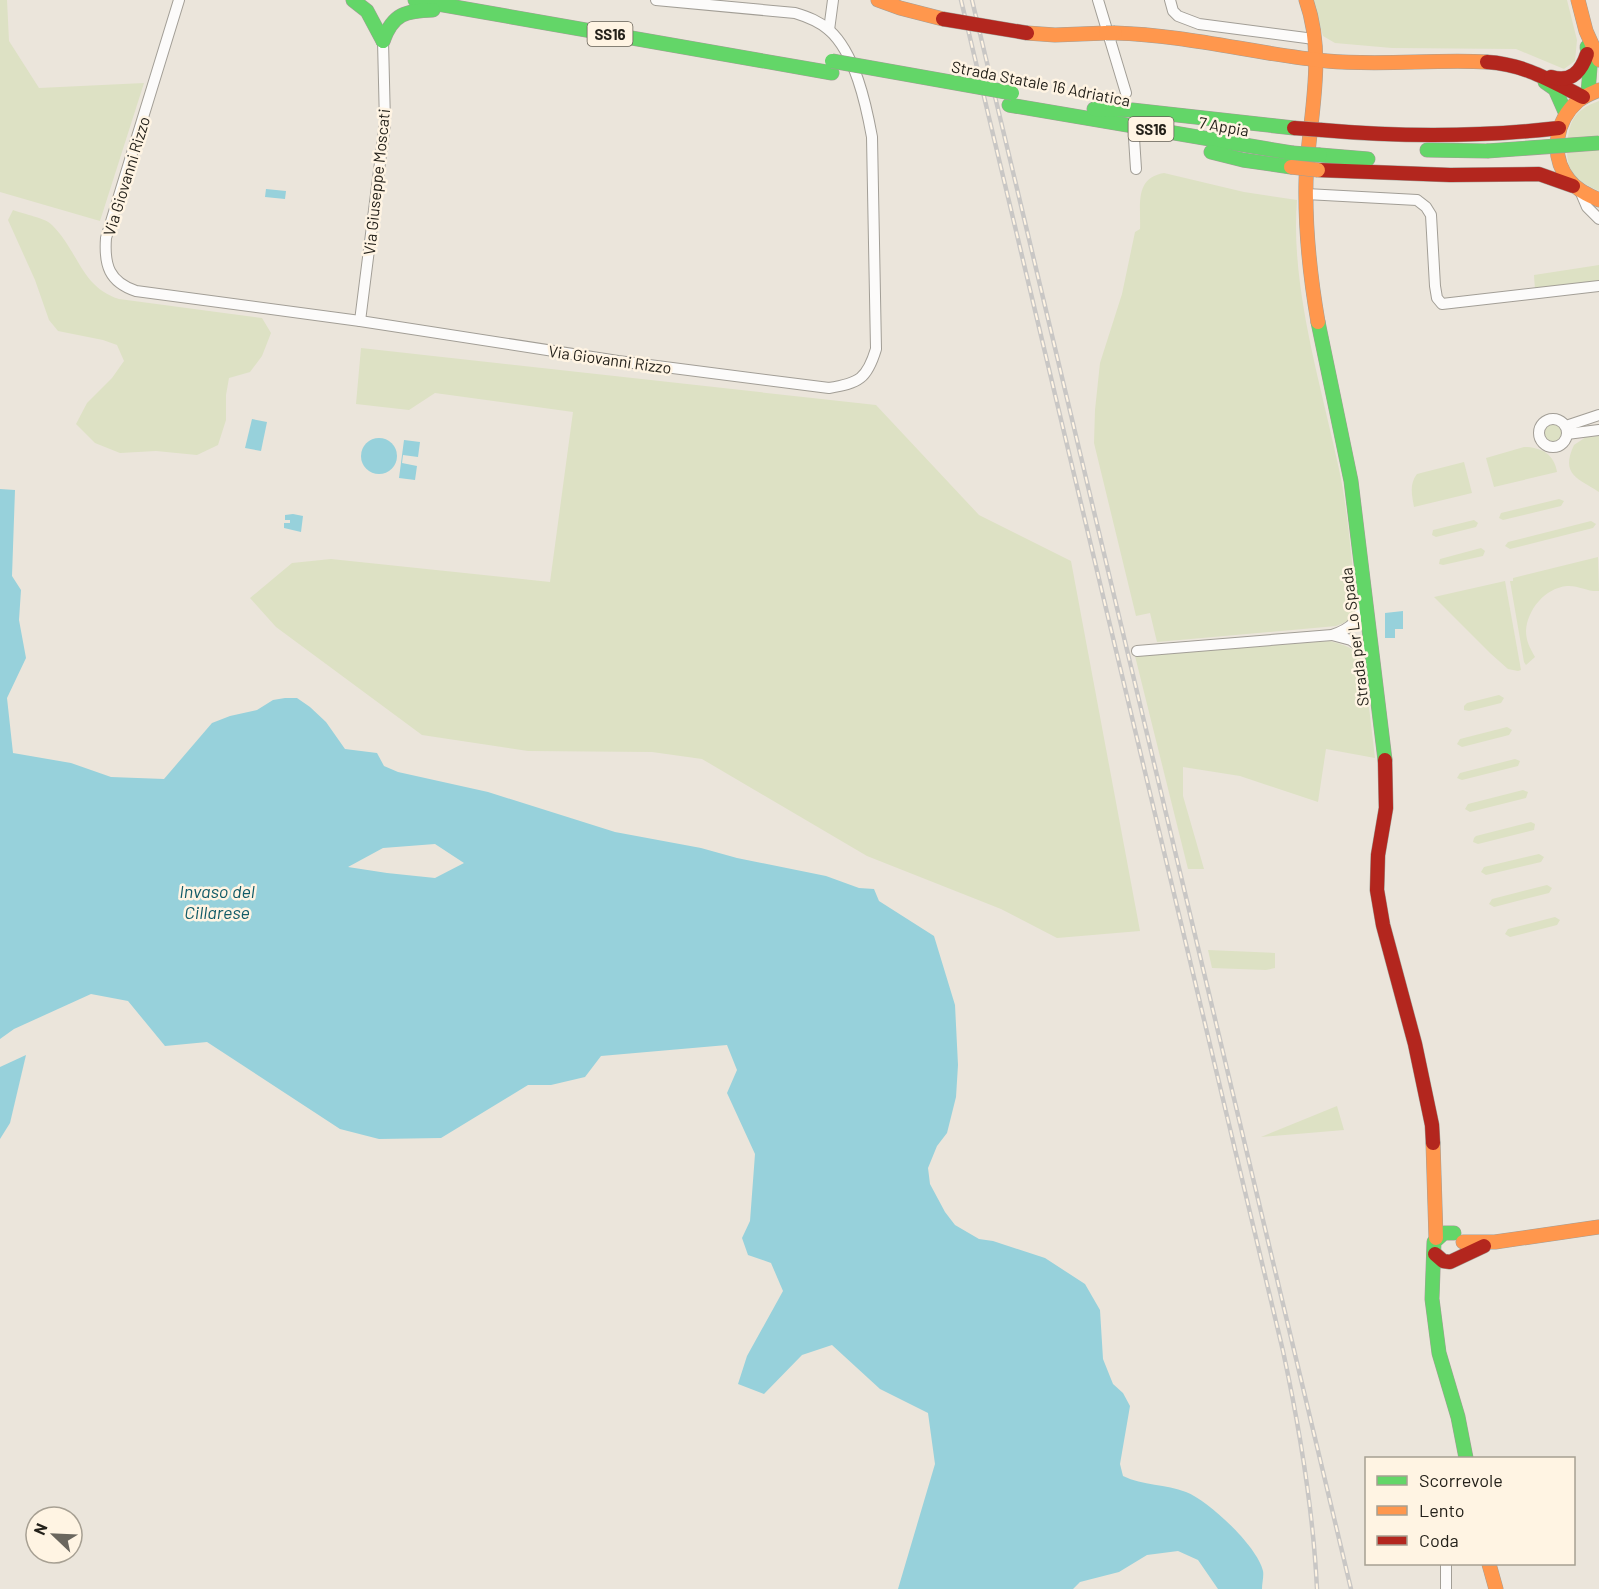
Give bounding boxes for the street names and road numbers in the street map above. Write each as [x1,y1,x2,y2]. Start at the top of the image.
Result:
road number: SS16 [588,22,632,46]
street label: Strada Statale 16 Adriatica [950,56,1132,110]
street label: Via Giuseppe Moscati [359,108,393,256]
street label: 7 Appia [1198,112,1250,140]
street label: Via Giovanni Rizzo [99,114,153,238]
road number: SS16 [1128,117,1174,141]
street label: Via Giovanni Rizzo [547,341,673,377]
street label: Strada per Lo Spada [1336,566,1372,708]

